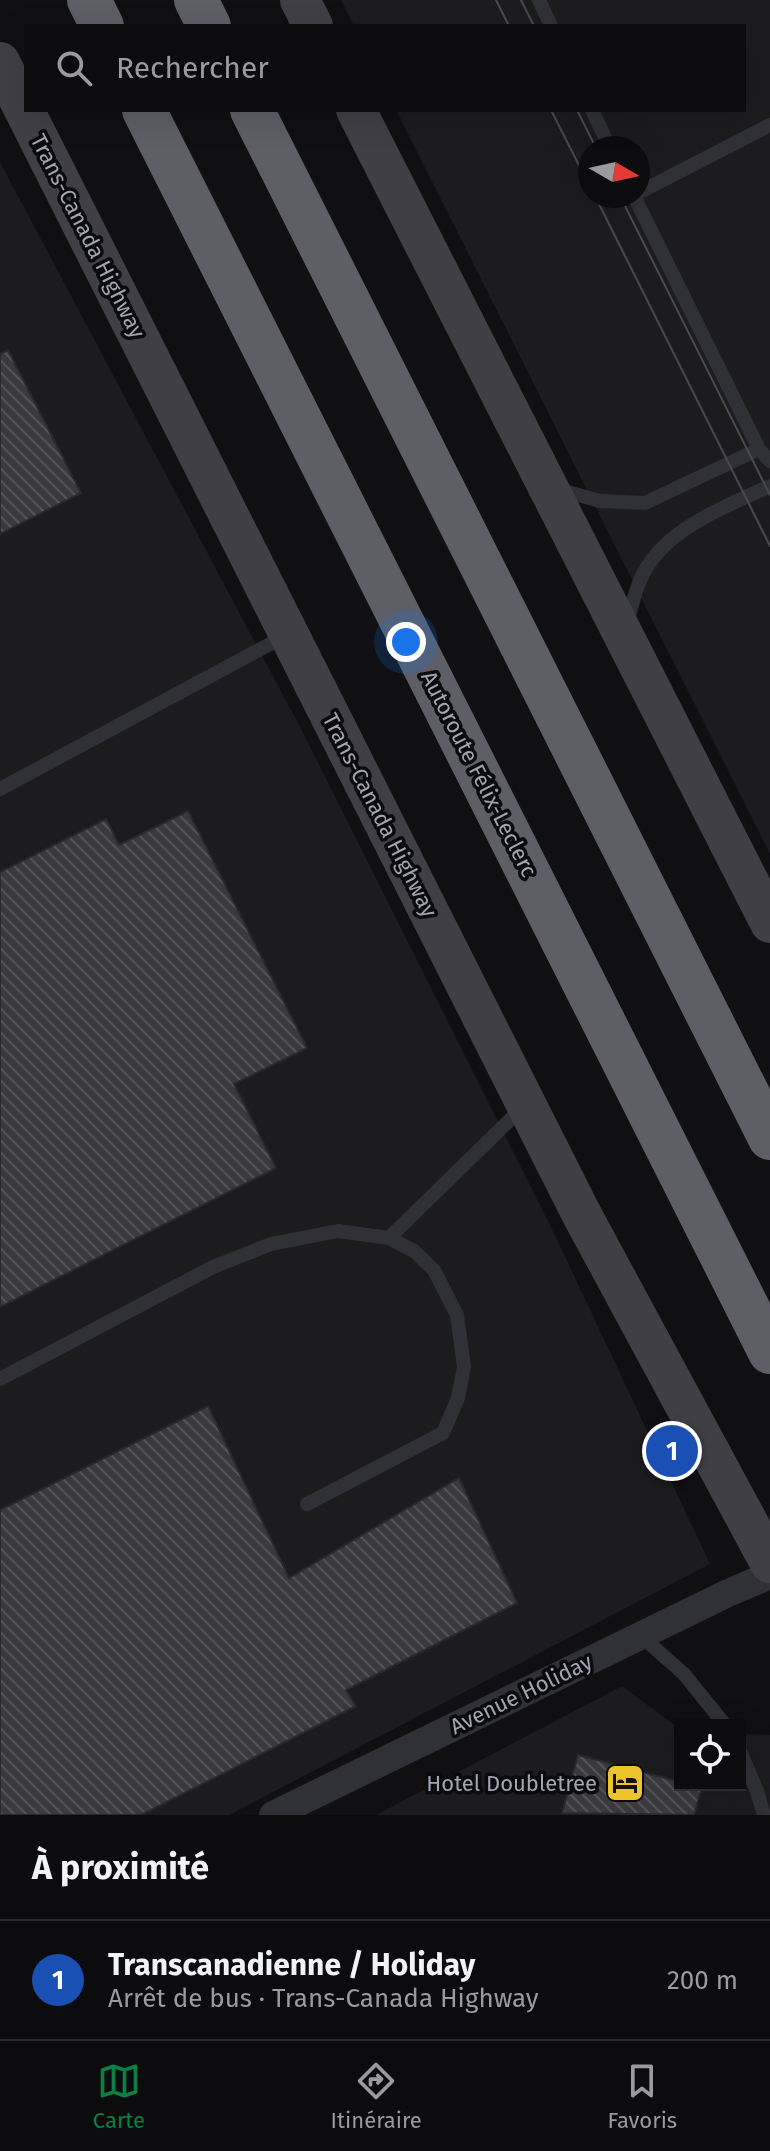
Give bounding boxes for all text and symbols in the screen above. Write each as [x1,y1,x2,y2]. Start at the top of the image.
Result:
search box [24,24,746,112]
icon: search [52,46,96,90]
text: Rechercher [116,50,269,86]
street label: Trans-Canada Highway [25,129,151,343]
north arrow [578,136,650,208]
your location [386,622,426,662]
street label: Autoroute Félix-Leclerc [415,666,543,882]
street label: Trans-Canada Highway [317,708,443,922]
pin: 1 [646,1421,698,1481]
street label: Avenue Holiday [445,1648,597,1740]
map controls [674,1719,746,1791]
button: locate [674,1719,746,1791]
hotel icon: Hotel Doubletree [604,1762,646,1804]
place label: Hotel Doubletree [426,1770,597,1797]
text: À proximité [32,1847,209,1888]
text: Transcanadienne / Holiday [108,1947,475,1983]
text: 1 [52,1965,64,1996]
text: 200 m [667,1965,738,1996]
text: Arrêt de bus · Trans-Canada Highway [108,1983,539,2014]
tab: Carte [93,2059,145,2134]
tab: Itinéraire [331,2059,422,2134]
tab: Favoris [607,2059,677,2134]

